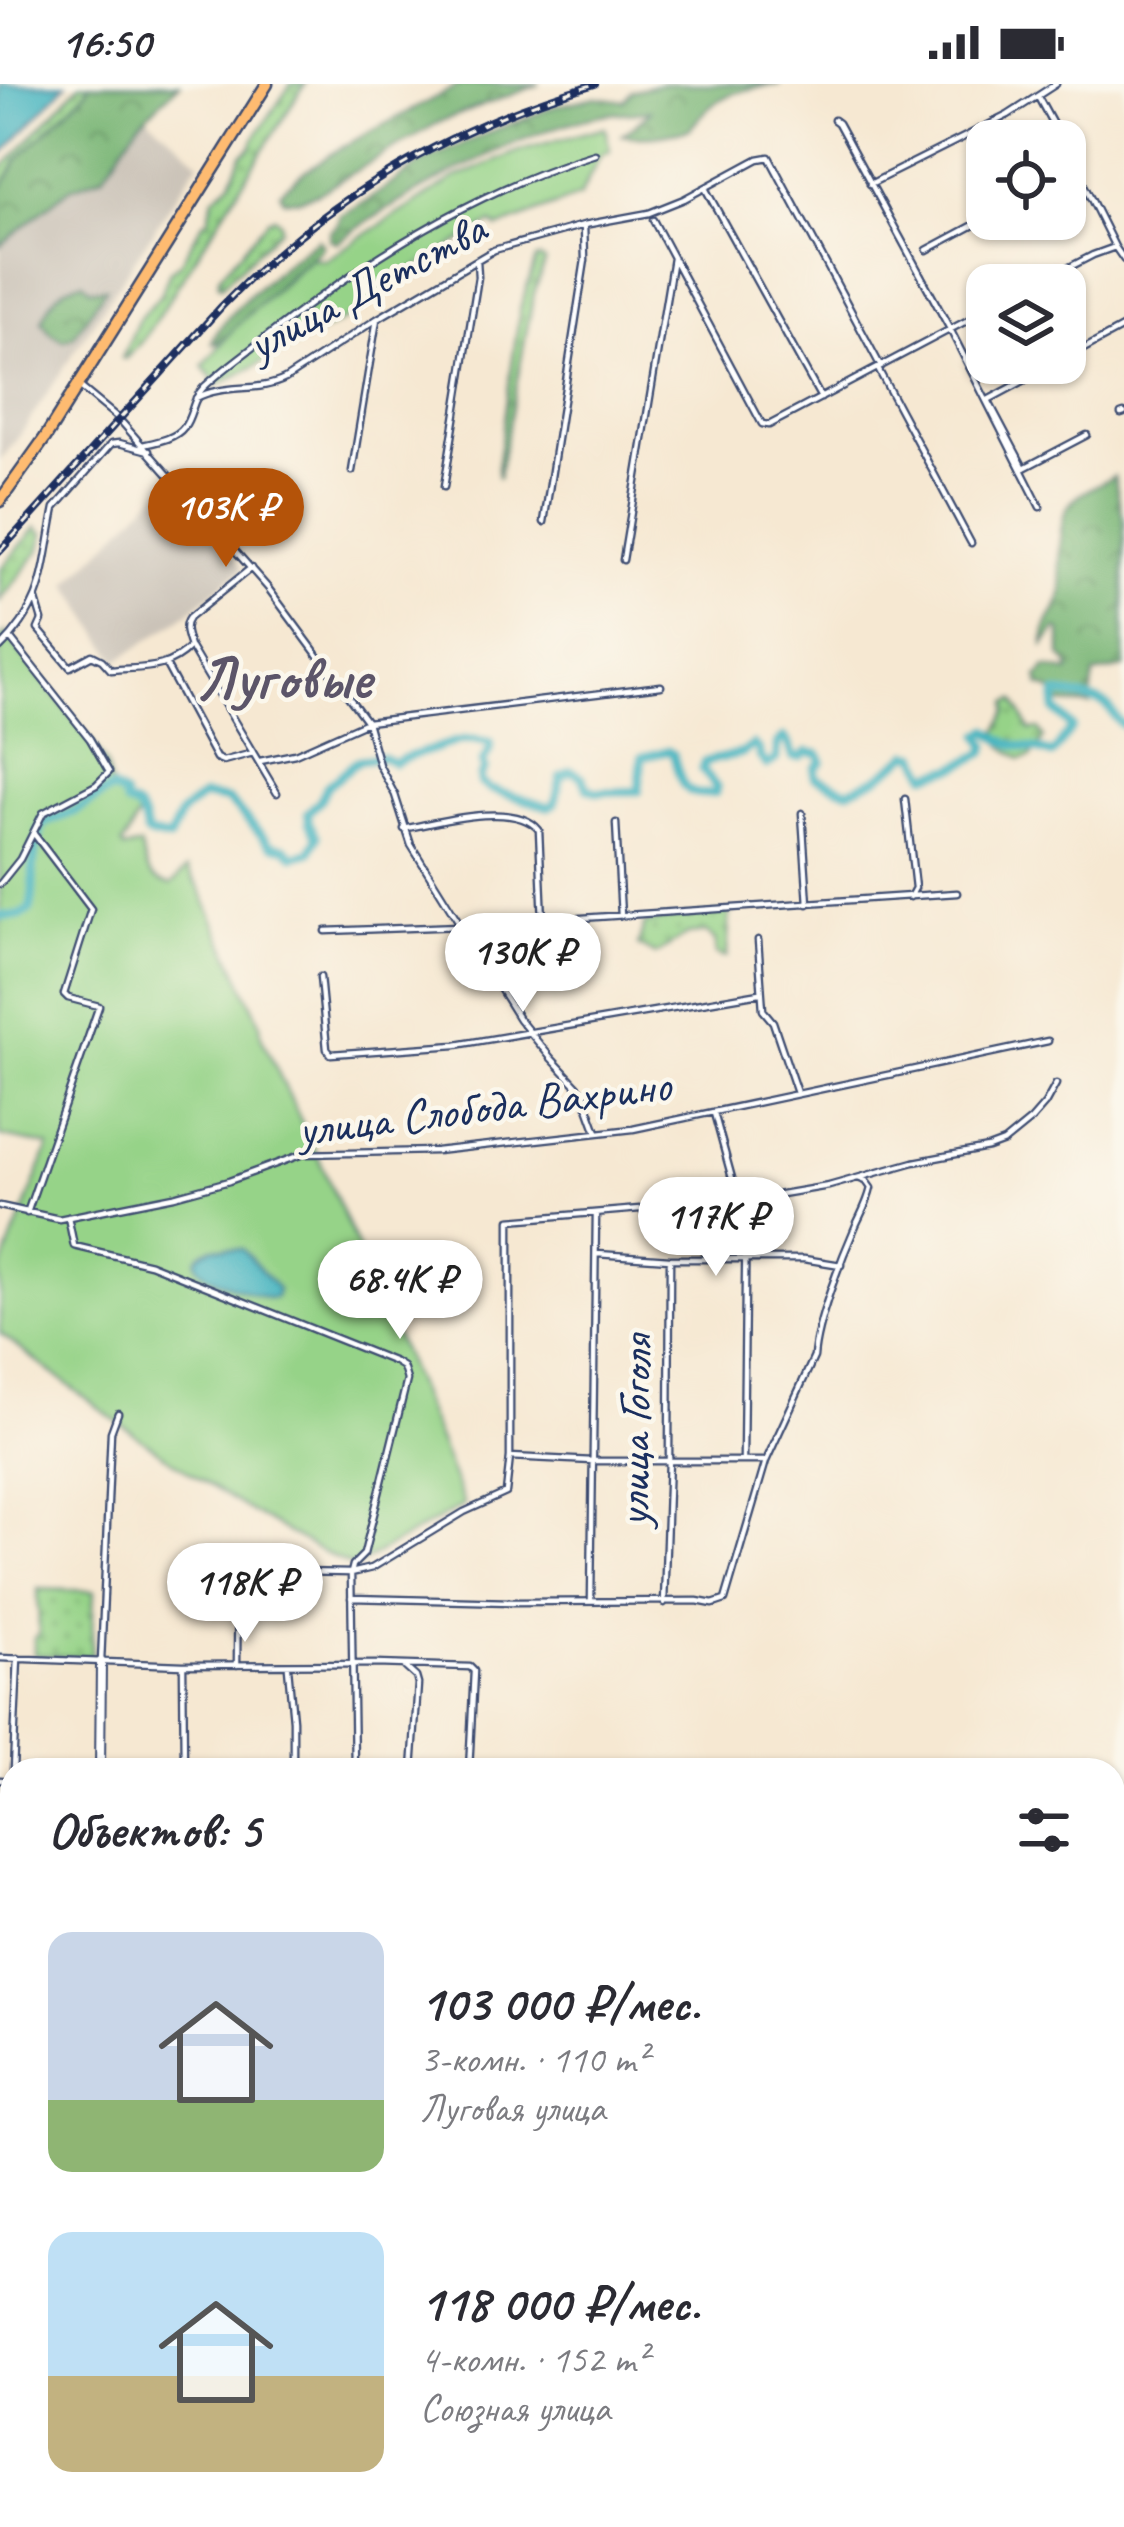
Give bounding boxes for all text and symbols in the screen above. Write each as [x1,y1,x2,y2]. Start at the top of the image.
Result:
text: 16:50 [60,14,150,71]
map controls [966,120,1086,384]
button: locate [966,120,1086,240]
street label: улица Детства [234,197,498,375]
button: layers [966,264,1086,384]
pin: 103K ₽ [128,468,324,570]
text: 103K ₽ [175,482,277,531]
district label: Луговые [196,640,375,716]
pin: 130K ₽ [425,913,621,1015]
text: 130K ₽ [472,927,574,976]
street label: улица Слобода Вахрино [291,1054,676,1160]
pin: 117K ₽ [618,1177,814,1279]
text: 117K ₽ [665,1191,767,1240]
pin: 68.4K ₽ [289,1240,511,1342]
text: 68.4K ₽ [345,1254,455,1303]
street label: улица Гоголя [602,1331,666,1530]
pin: 118K ₽ [147,1543,343,1645]
text: 118K ₽ [194,1557,296,1606]
icon: filters [1011,1797,1077,1863]
text: Объектов: 5 [48,1798,260,1862]
text: 103 000 ₽/мес. [420,1971,700,2035]
icon: home [144,1980,288,2124]
text: 3-комн. · 110 m² [420,2035,648,2084]
text: Луговая улица [420,2084,605,2133]
text: 118 000 ₽/мес. [420,2271,700,2335]
icon: home [144,2280,288,2424]
text: 4-комн. · 152 m² [420,2335,648,2384]
text: Союзная улица [420,2384,610,2433]

